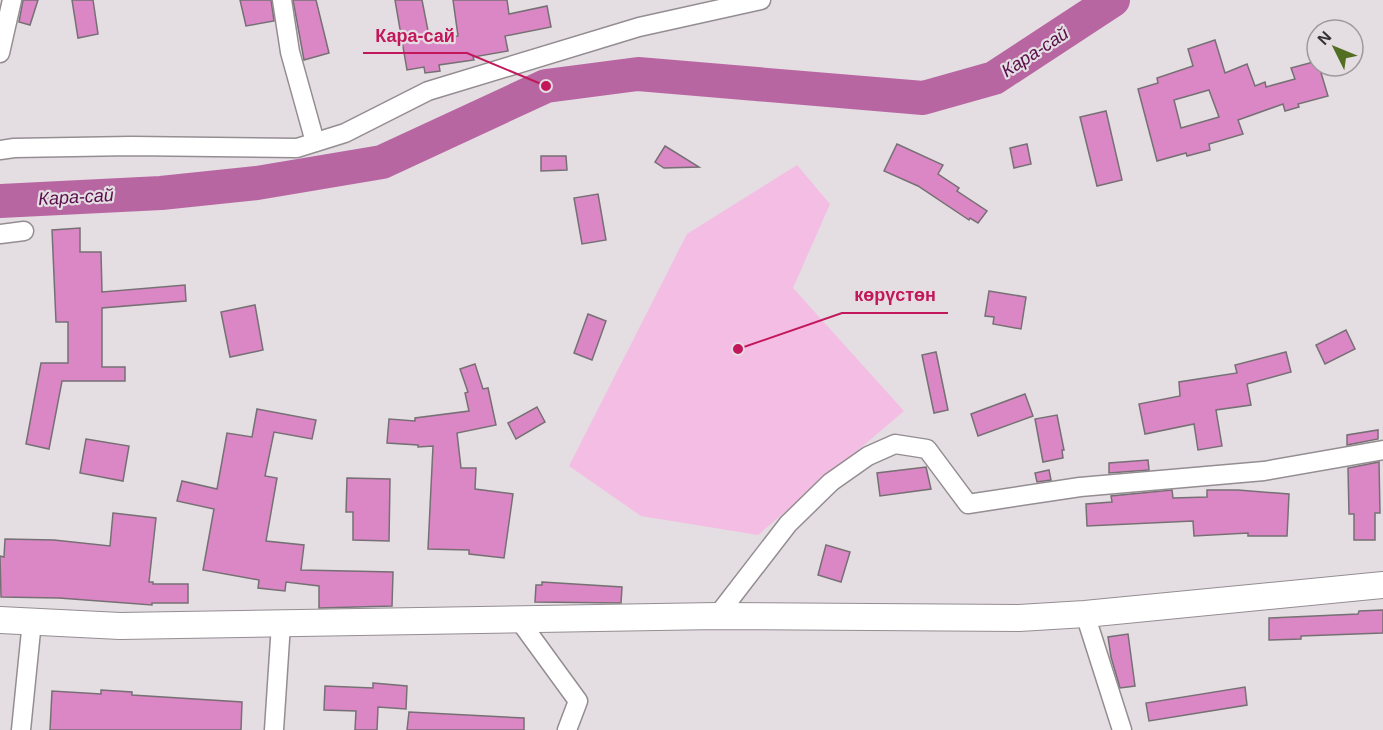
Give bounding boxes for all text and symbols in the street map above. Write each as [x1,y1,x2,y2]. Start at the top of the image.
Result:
callout: Кара-сай [363,17,467,53]
north arrow [1305,18,1365,78]
water label: Кара-сай [998,23,1072,81]
text: Кара-сай [375,26,455,46]
text: N [1314,28,1335,48]
water label: Кара-сай [38,185,114,209]
callout: көрүстөн [842,277,948,313]
text: көрүстөн [854,285,936,305]

